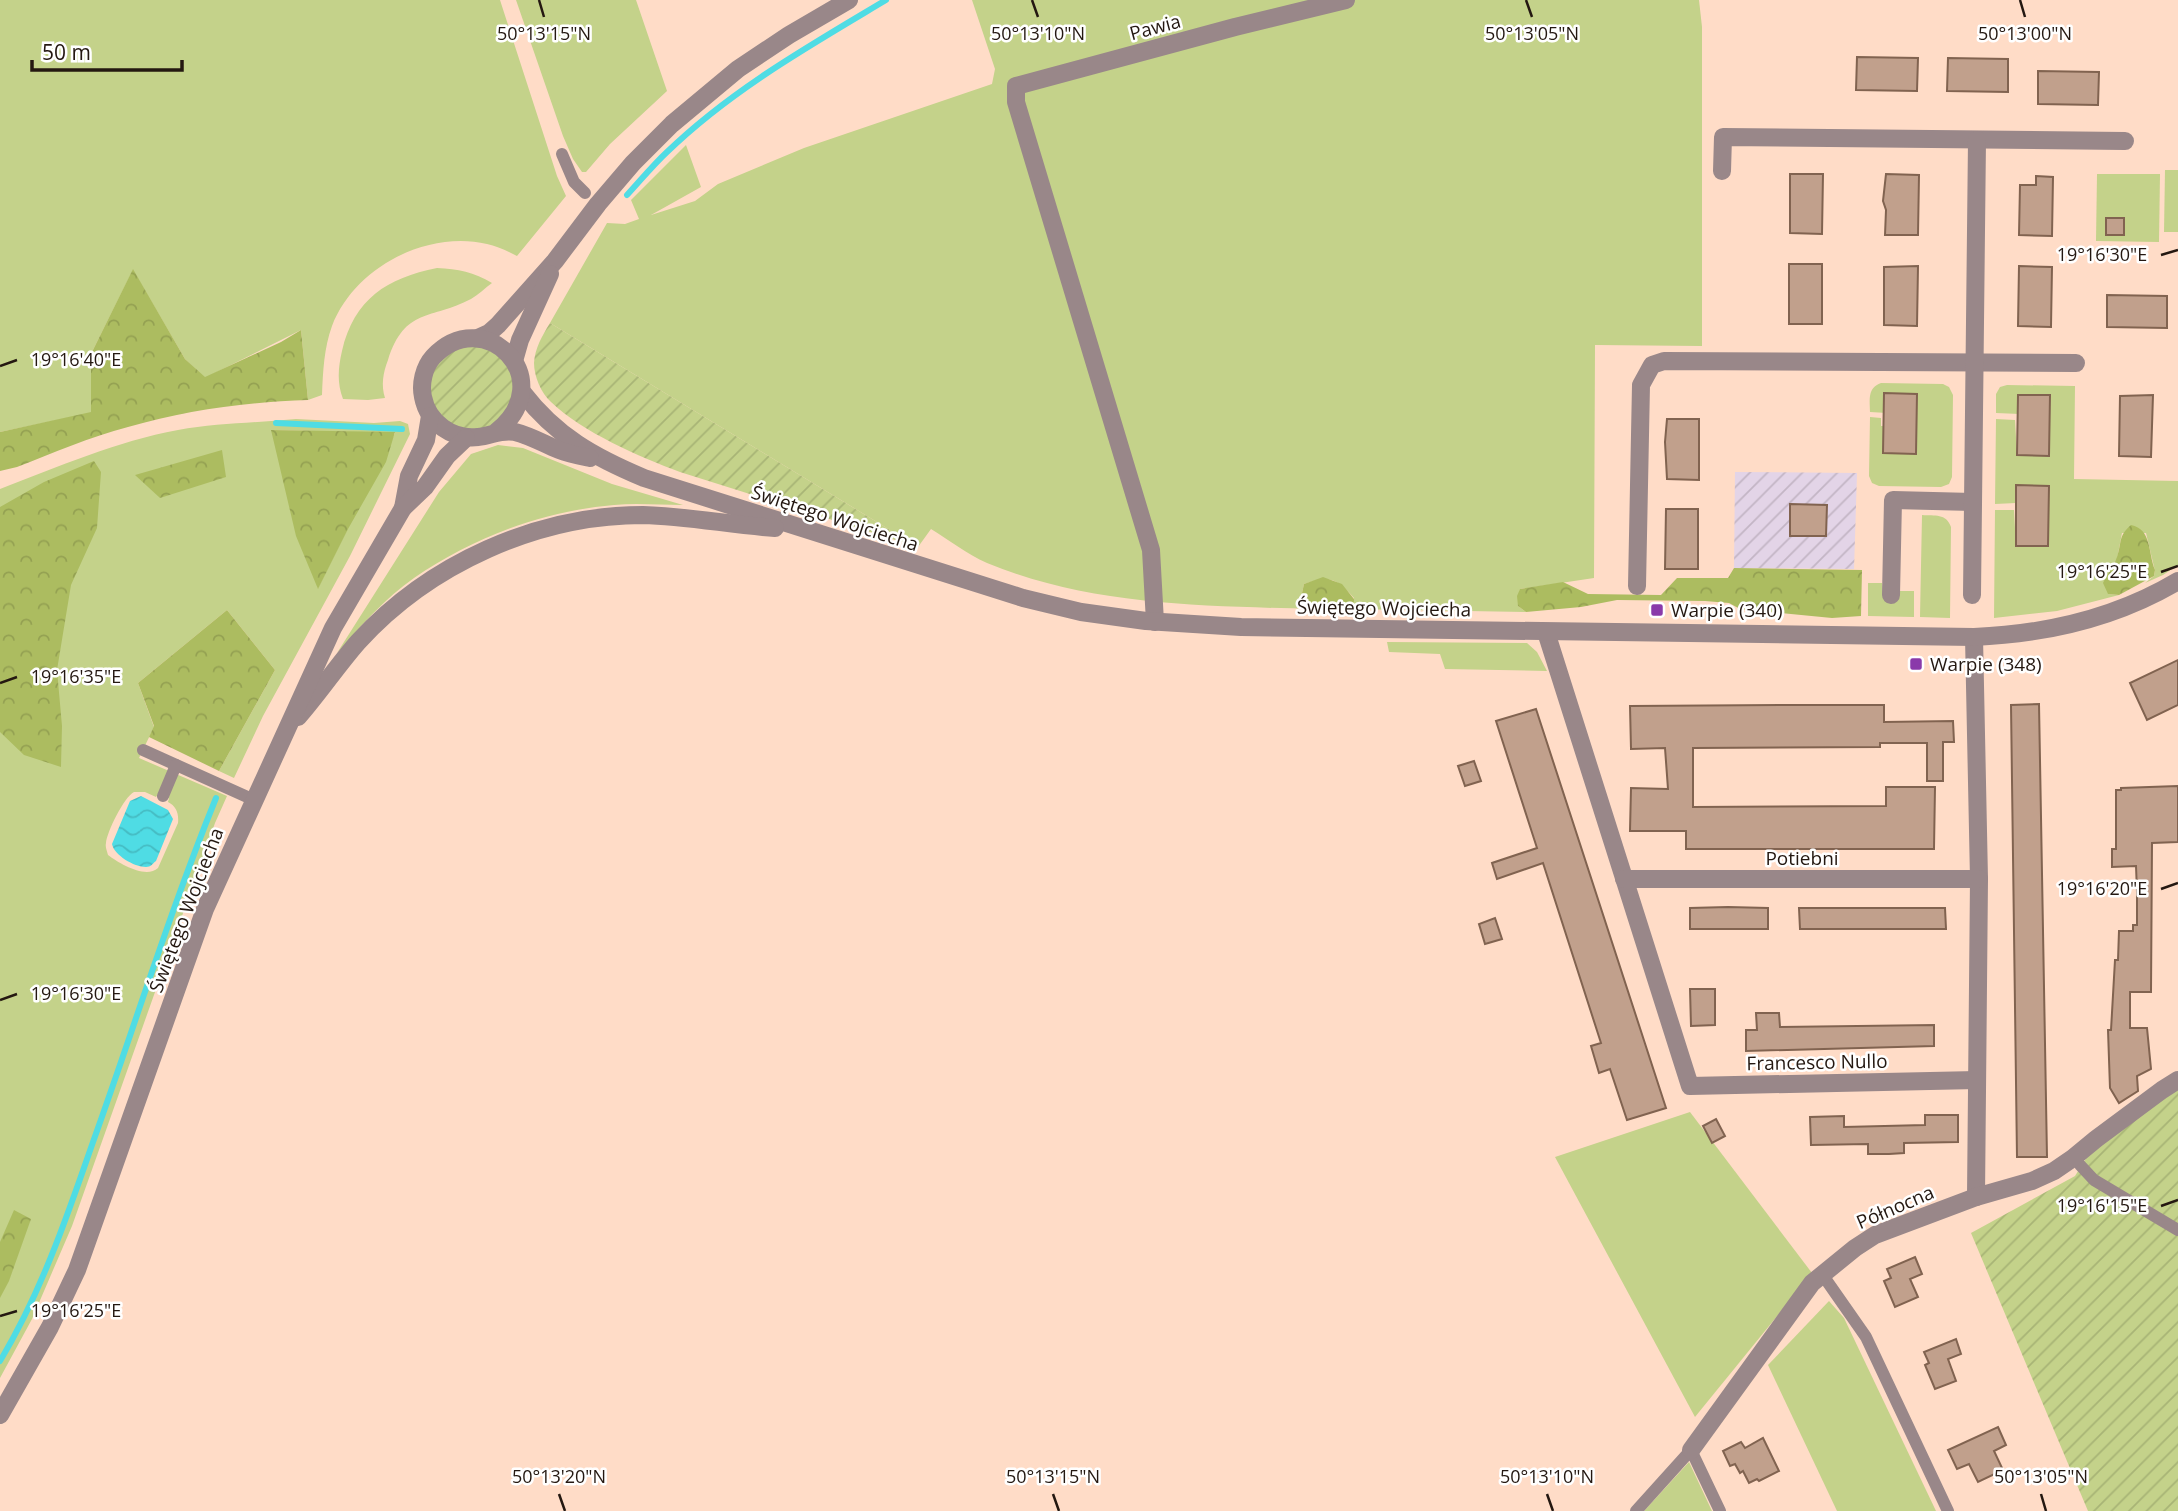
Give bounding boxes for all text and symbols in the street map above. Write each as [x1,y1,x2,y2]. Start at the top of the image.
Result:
street label: Pawia [1126,8,1184,46]
text: 50°13'15"N [497,21,591,45]
text: 50°13'10"N [991,21,1085,45]
text: 50°13'05"N [1485,21,1579,45]
text: 50°13'00"N [1978,21,2072,45]
scale bar [32,28,182,72]
text: 50 m [42,38,91,66]
text: 19°16'30"E [2057,242,2147,266]
text: 19°16'40"E [31,347,121,371]
street label: Świętego Wojciecha [748,479,922,557]
text: 19°16'25"E [2057,559,2147,583]
street label: Świętego Wojciecha [1297,593,1471,623]
place label: Warpie (340) [1671,597,1783,623]
marker: Warpie (340) [1649,602,1665,618]
place label: Warpie (348) [1930,651,2042,677]
marker: Warpie (348) [1908,656,1924,672]
text: 19°16'35"E [31,664,121,688]
street label: Świętego Wojciecha [143,824,229,996]
street label: Potiebni [1765,845,1839,871]
text: 19°16'20"E [2057,876,2147,900]
text: 19°16'30"E [31,981,121,1005]
street label: Francesco Nullo [1746,1048,1888,1076]
street label: Północna [1852,1179,1938,1235]
text: 19°16'15"E [2057,1193,2147,1217]
text: 19°16'25"E [31,1298,121,1322]
text: 50°13'20"N [512,1464,606,1488]
text: 50°13'15"N [1006,1464,1100,1488]
text: 50°13'10"N [1500,1464,1594,1488]
text: 50°13'05"N [1994,1464,2088,1488]

